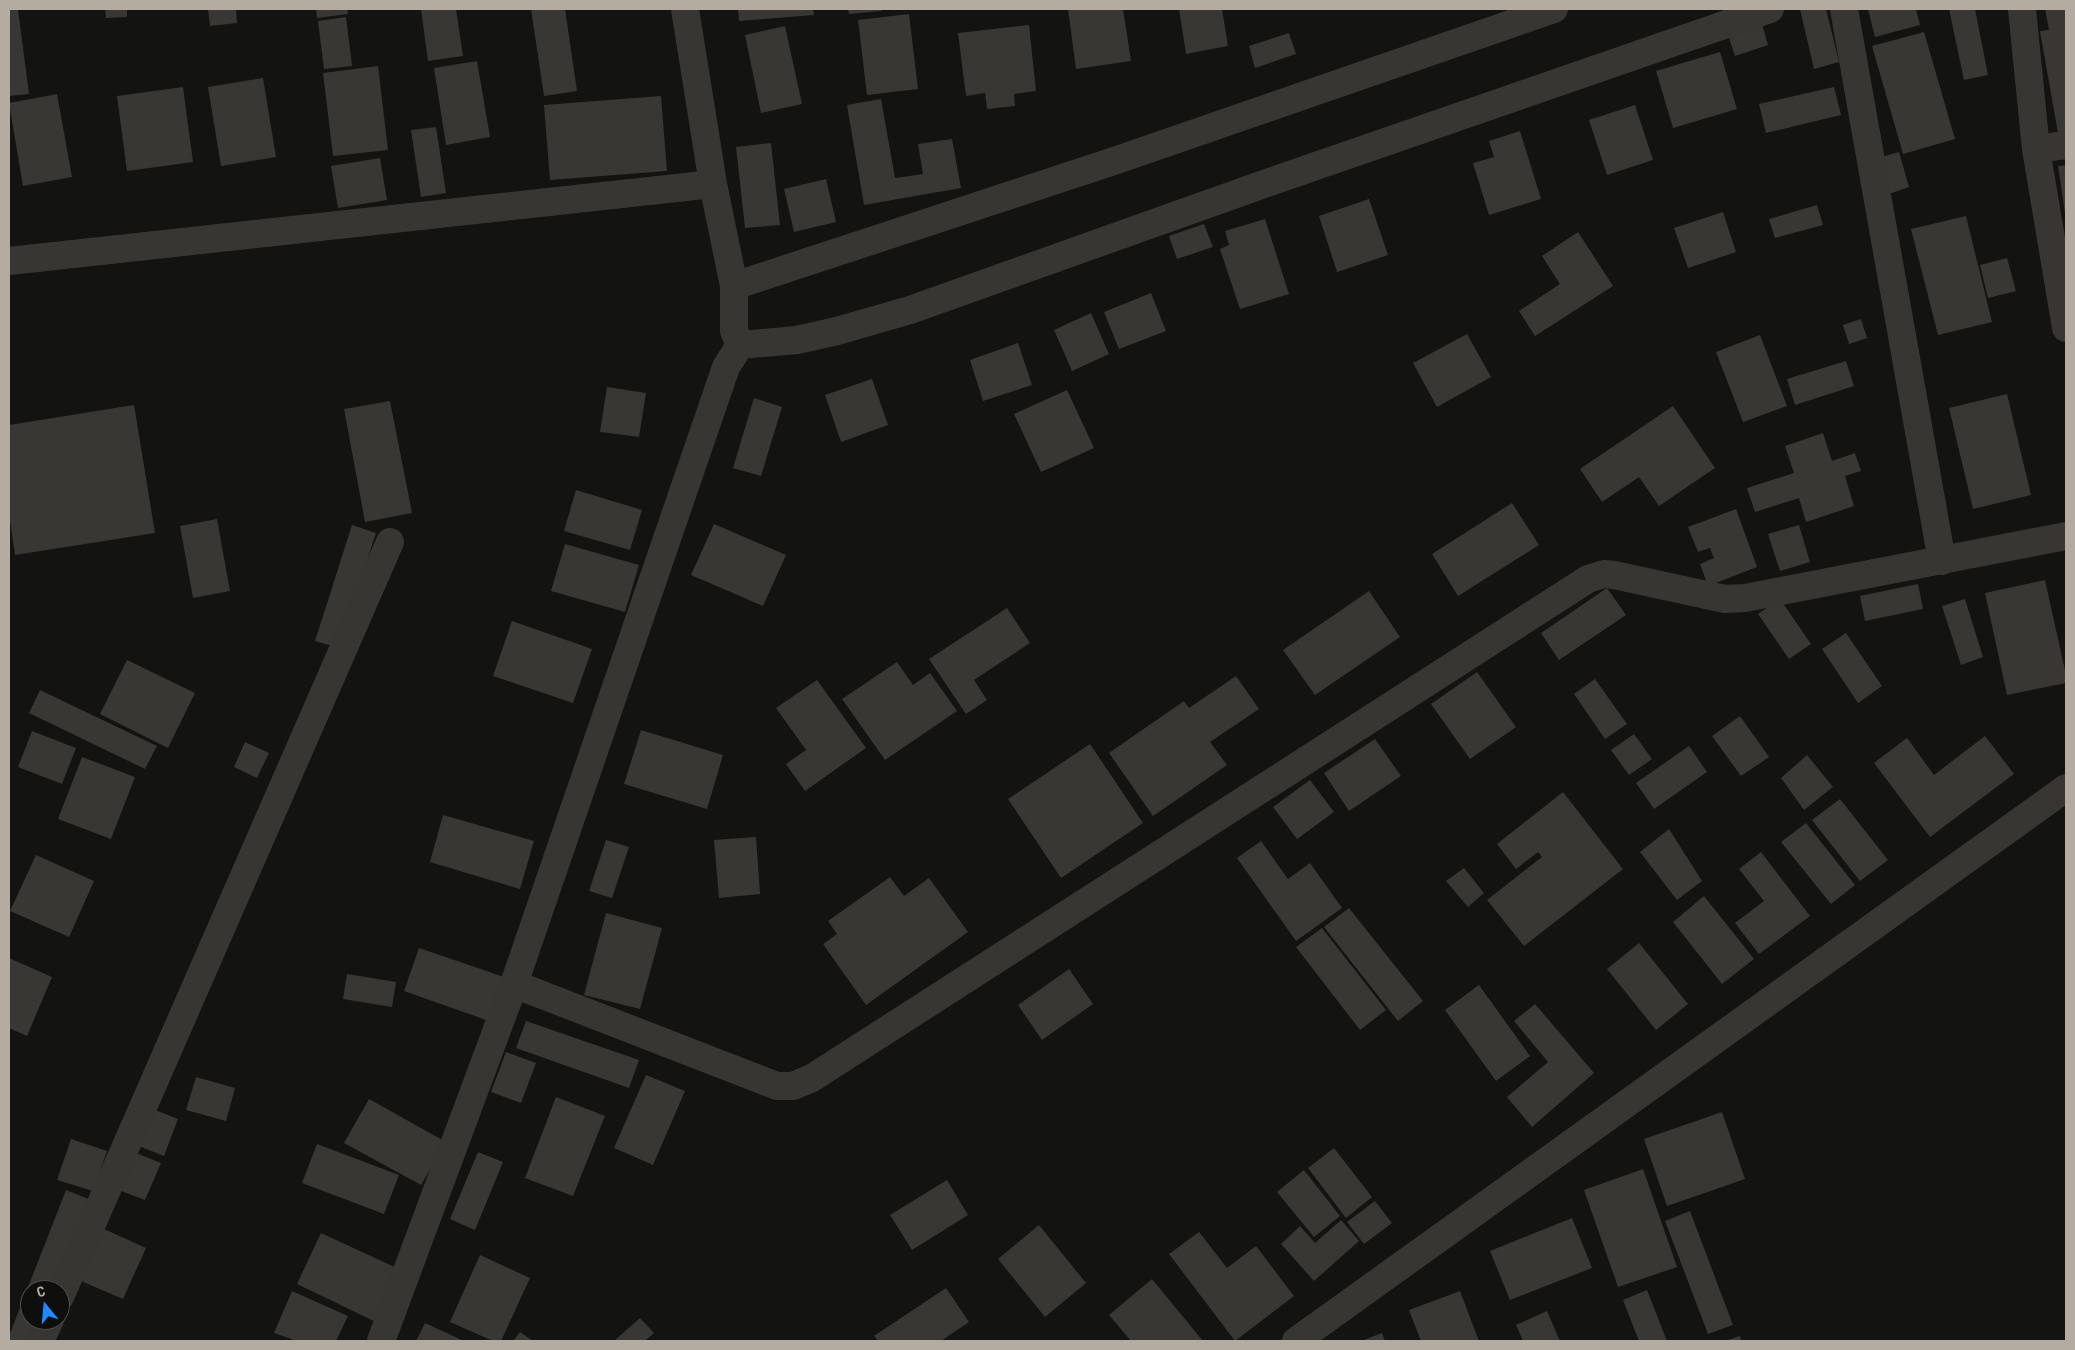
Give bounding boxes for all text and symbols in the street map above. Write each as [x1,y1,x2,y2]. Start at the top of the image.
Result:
north arrow [20,1280,70,1330]
text: С [35,1283,47,1300]

